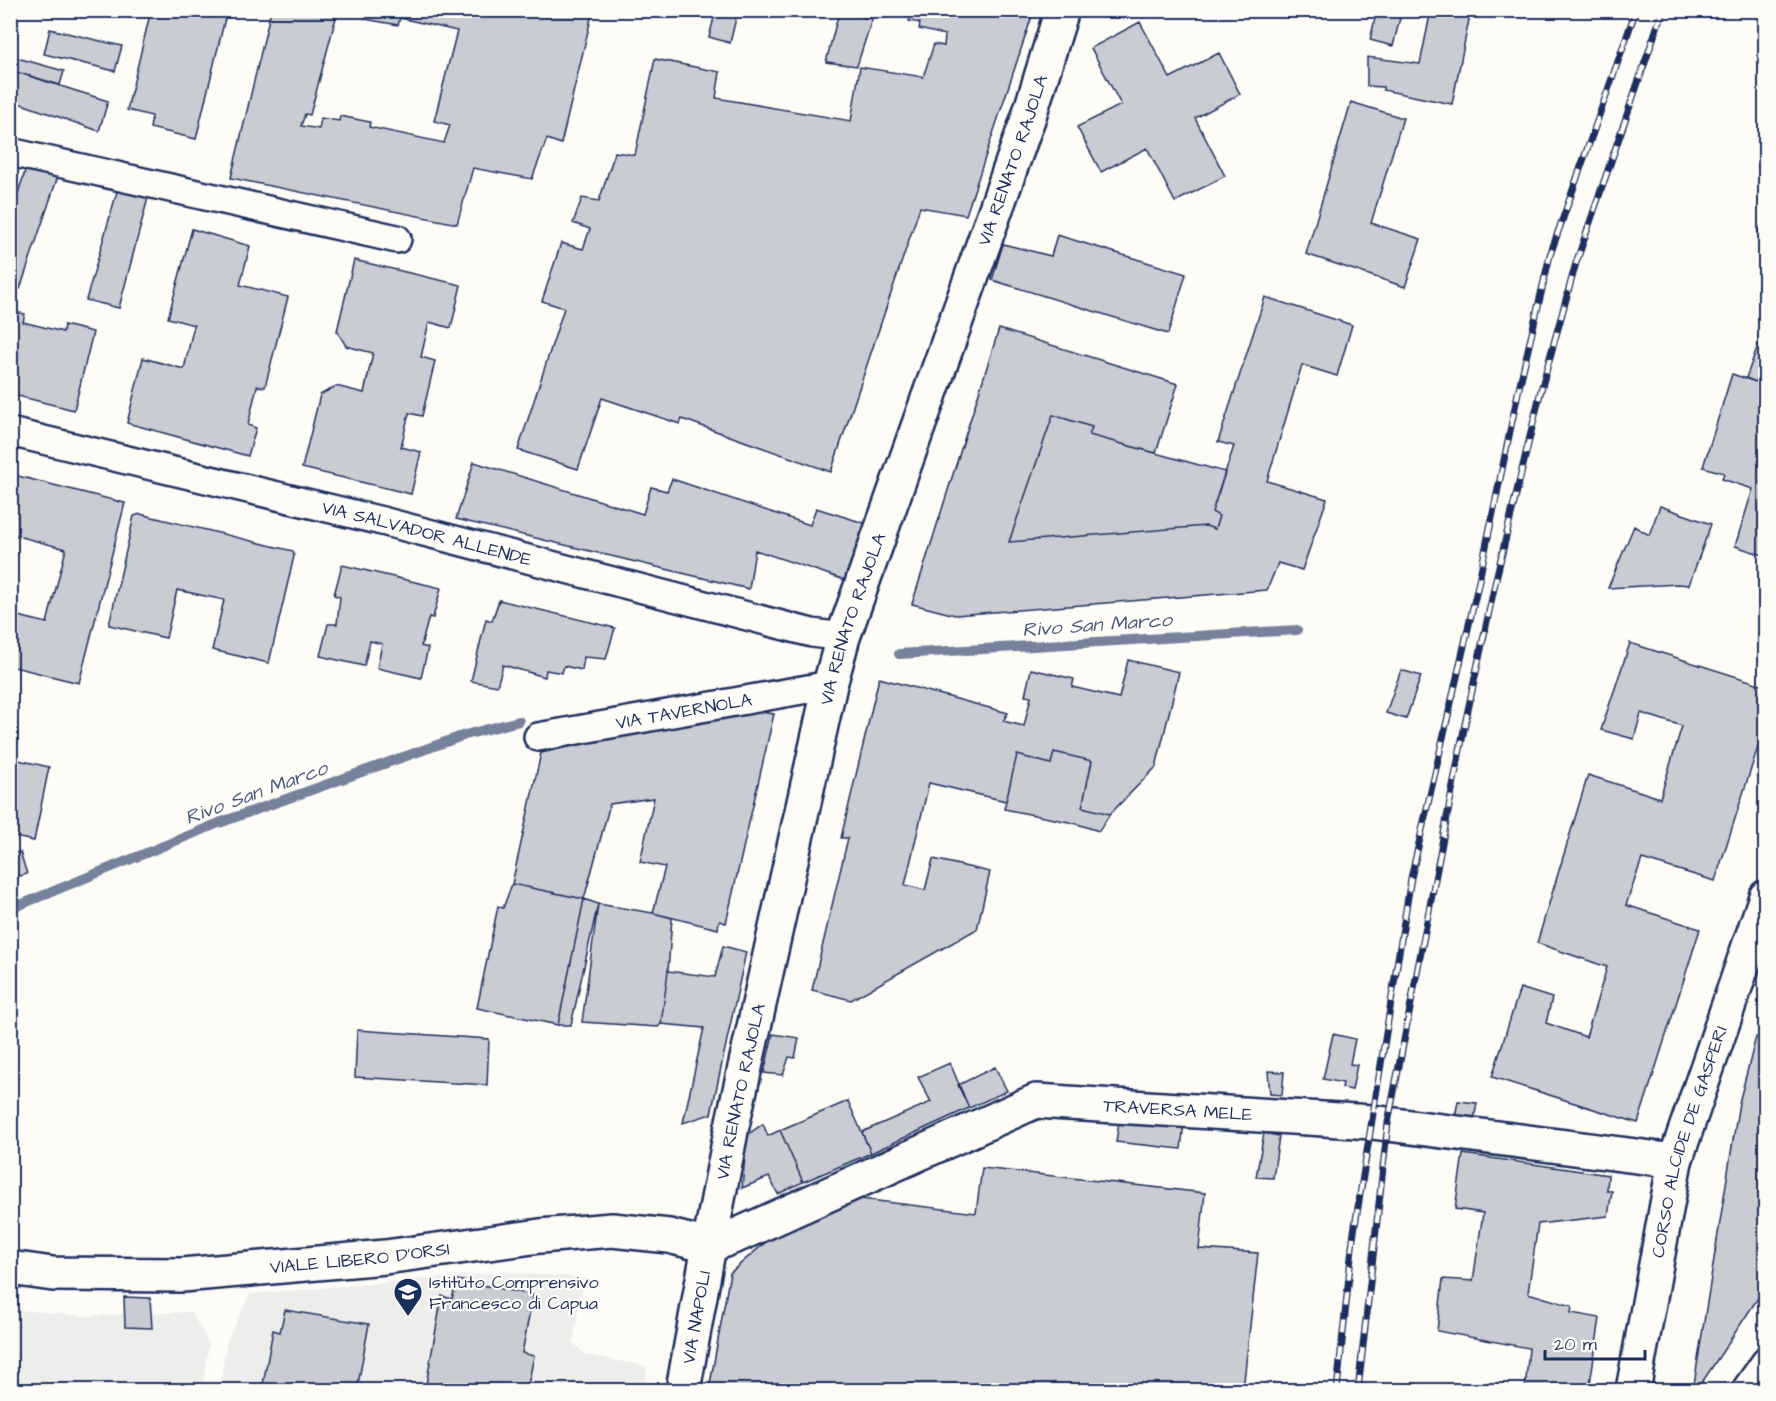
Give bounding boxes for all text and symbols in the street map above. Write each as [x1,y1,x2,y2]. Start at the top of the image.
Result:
street label: VIA RENATO RAJOLA [972,71,1054,249]
street label: VIA SALVADOR ALLENDE [319,495,535,573]
street label: VIA RENATO RAJOLA [814,529,892,707]
water label: Rivo San Marco [1021,606,1174,644]
street label: VIA TAVERNOLA [614,687,754,736]
water label: Rivo San Marco [181,754,333,832]
street label: VIA RENATO RAJOLA [710,1001,772,1182]
street label: CORSO ALCIDE DE GASPERI [1646,1022,1734,1260]
street label: TRAVERSA MELE [1103,1093,1254,1128]
street label: VIALE LIBERO D'ORSI [269,1236,451,1280]
street label: VIA NAPOLI [676,1269,717,1366]
place label: Istituto Comprensivo Francesco di Capua [429,1270,599,1316]
school or university icon: Istituto Comprensivo Francesco di Capua [392,1276,424,1318]
scale bar [1545,1323,1646,1361]
text: 20 m [1554,1332,1597,1357]

